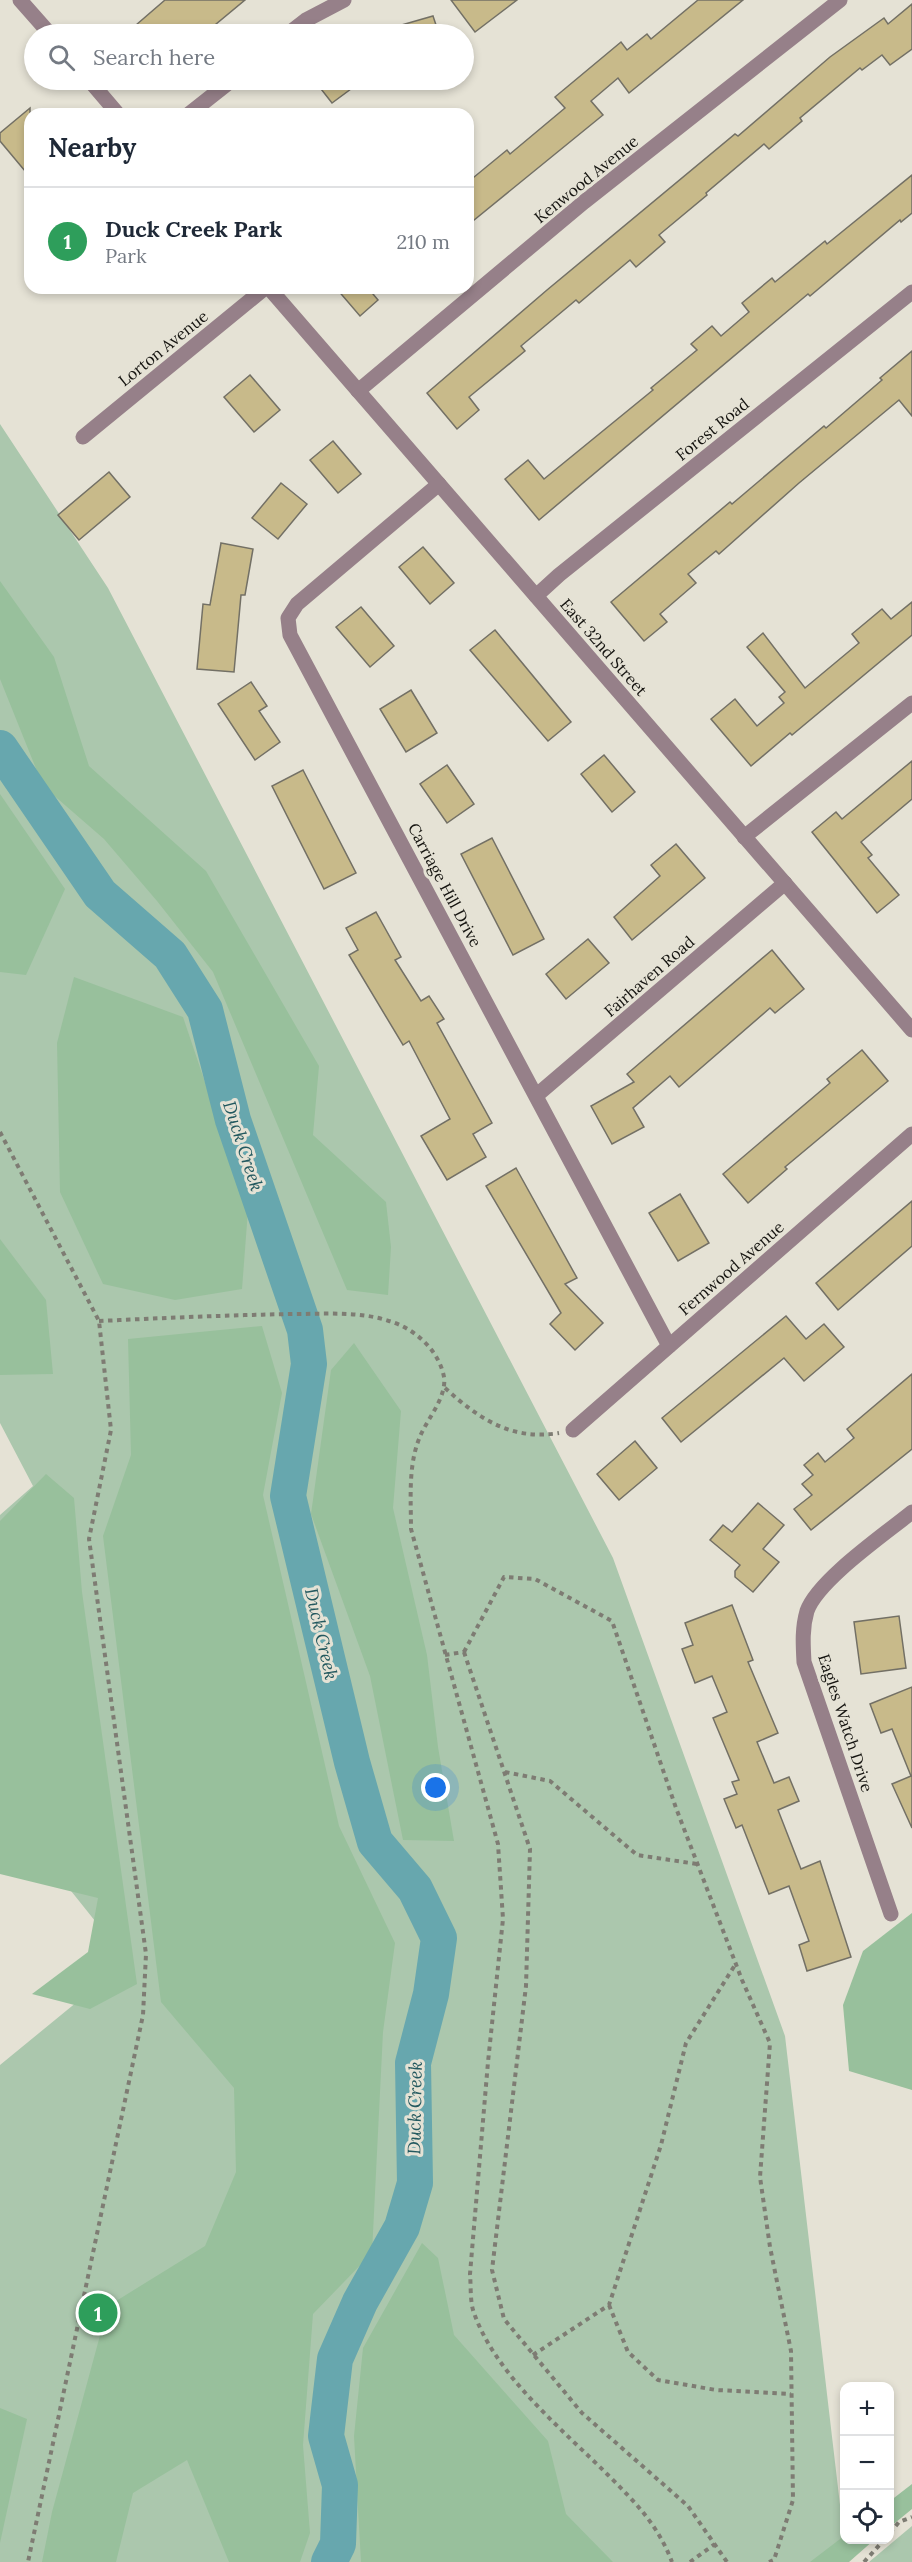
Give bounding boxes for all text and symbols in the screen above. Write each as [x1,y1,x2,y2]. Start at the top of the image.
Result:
search box [24,24,474,90]
icon: search [45,41,78,74]
text: Search here [93,43,215,71]
text: Nearby [48,131,136,164]
street label: Kenwood Avenue [530,131,642,227]
text: Duck Creek Park [105,215,282,243]
text: 1 [63,229,72,254]
text: 210 m [396,229,450,254]
text: Park [105,243,147,268]
street label: Lorton Avenue [114,306,212,390]
street label: Forest Road [671,393,753,465]
street label: East 32nd Street [556,594,652,700]
street label: Carriage Hill Drive [404,820,486,951]
street label: Fairhaven Road [600,931,699,1021]
water label: Duck Creek [218,1098,269,1194]
street label: Fernwood Avenue [674,1217,788,1319]
water label: Duck Creek [300,1586,343,1682]
street label: Eagles Watch Drive [814,1651,878,1795]
your location [421,1773,450,1802]
water label: Duck Creek [402,2061,427,2155]
pin: 1 [78,2290,118,2336]
map controls [840,2382,894,2544]
button: + [840,2382,894,2436]
button: − [840,2436,894,2490]
button: locate [840,2490,894,2544]

